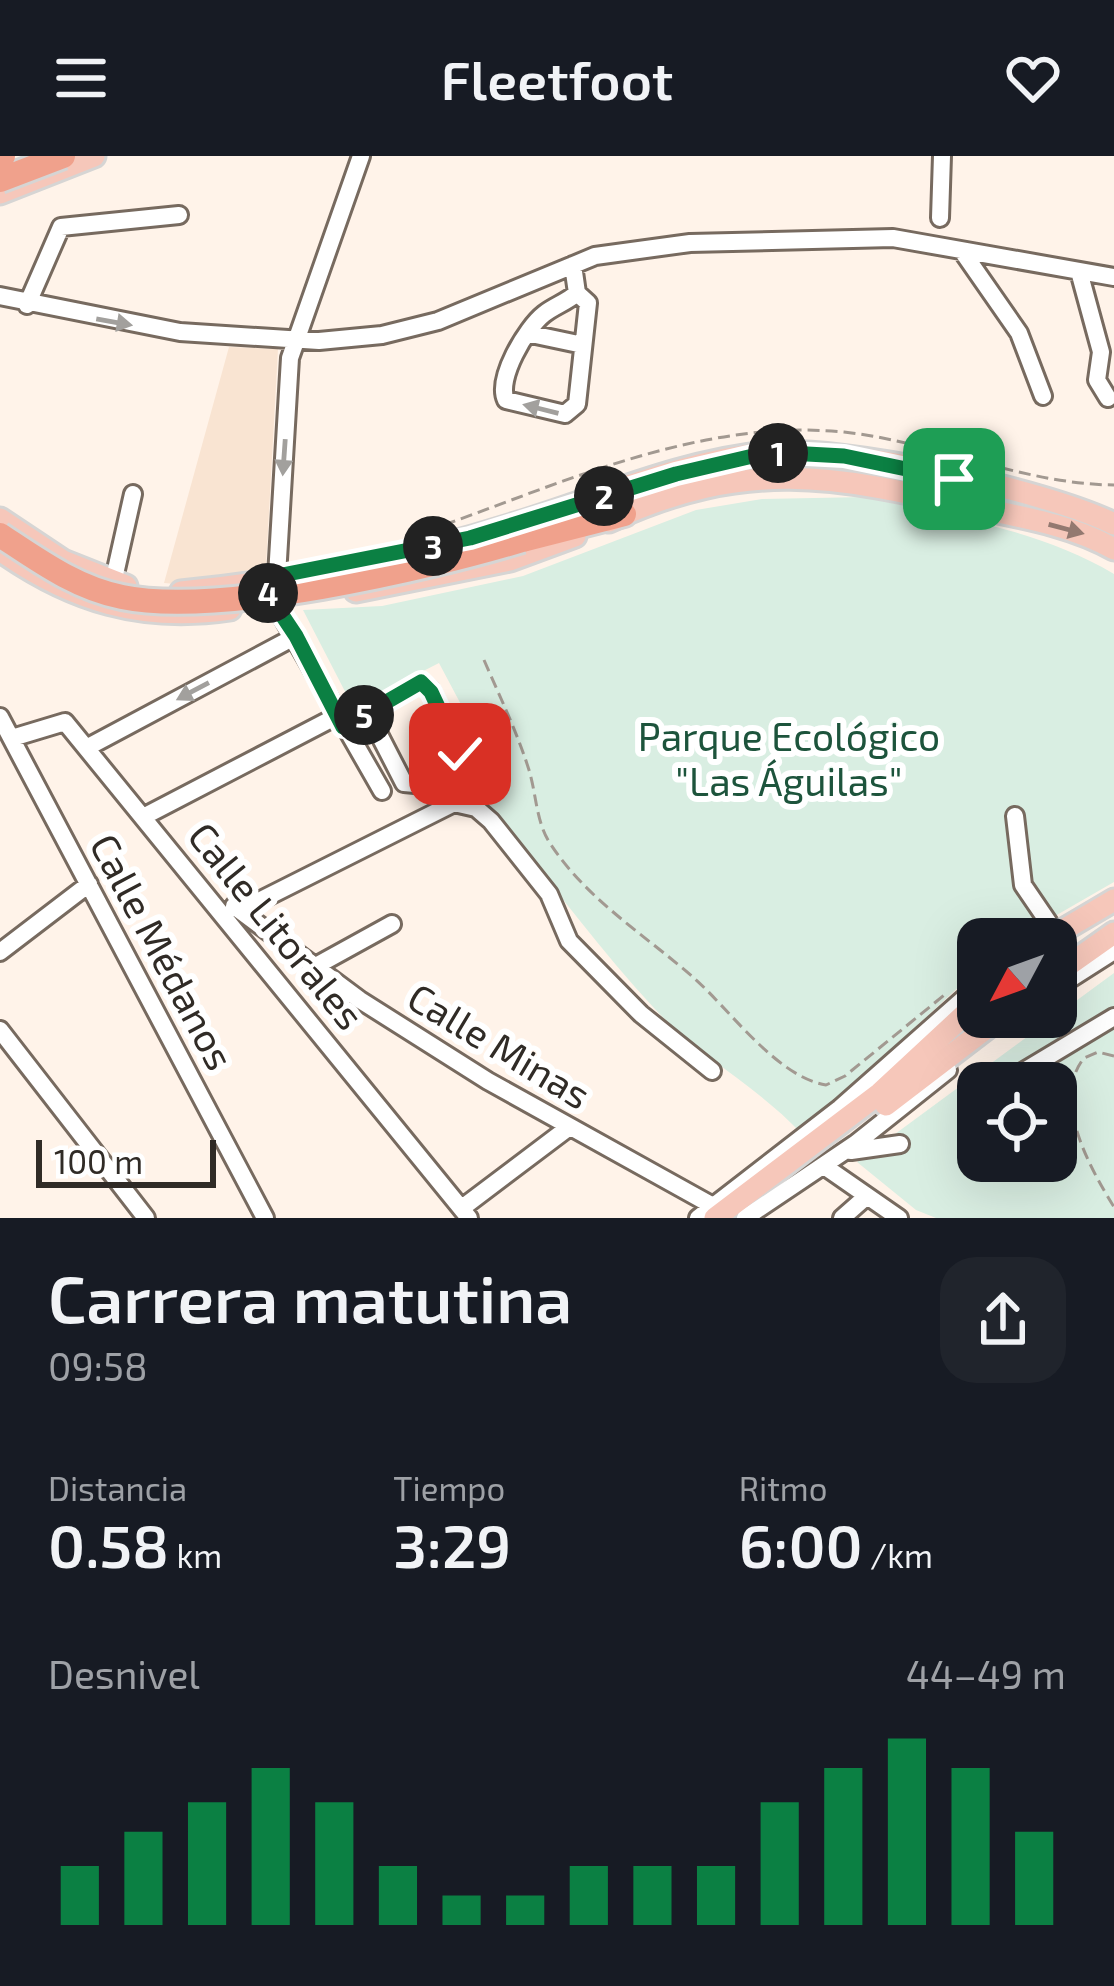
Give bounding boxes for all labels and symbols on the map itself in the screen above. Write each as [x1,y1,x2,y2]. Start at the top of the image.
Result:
one-way arrow [96,312,133,331]
one-way arrow [522,399,559,418]
pin: 1 [748,423,808,483]
pin [903,428,1005,530]
one-way arrow [274,439,293,477]
pin: 2 [574,466,634,526]
pin: 3 [403,516,463,576]
one-way arrow [1047,521,1084,540]
pin: 4 [238,563,298,623]
one-way arrow [176,680,211,700]
pin: 5 [334,685,394,745]
pin [409,703,511,805]
park label: Parque Ecológico "Las Águilas" [638,712,940,804]
street label: Calle Litorales [179,812,375,1038]
street label: Calle Médanos [82,825,245,1077]
north arrow [957,918,1077,1038]
street label: Calle Minas [400,972,599,1117]
scale bar [36,1134,216,1187]

